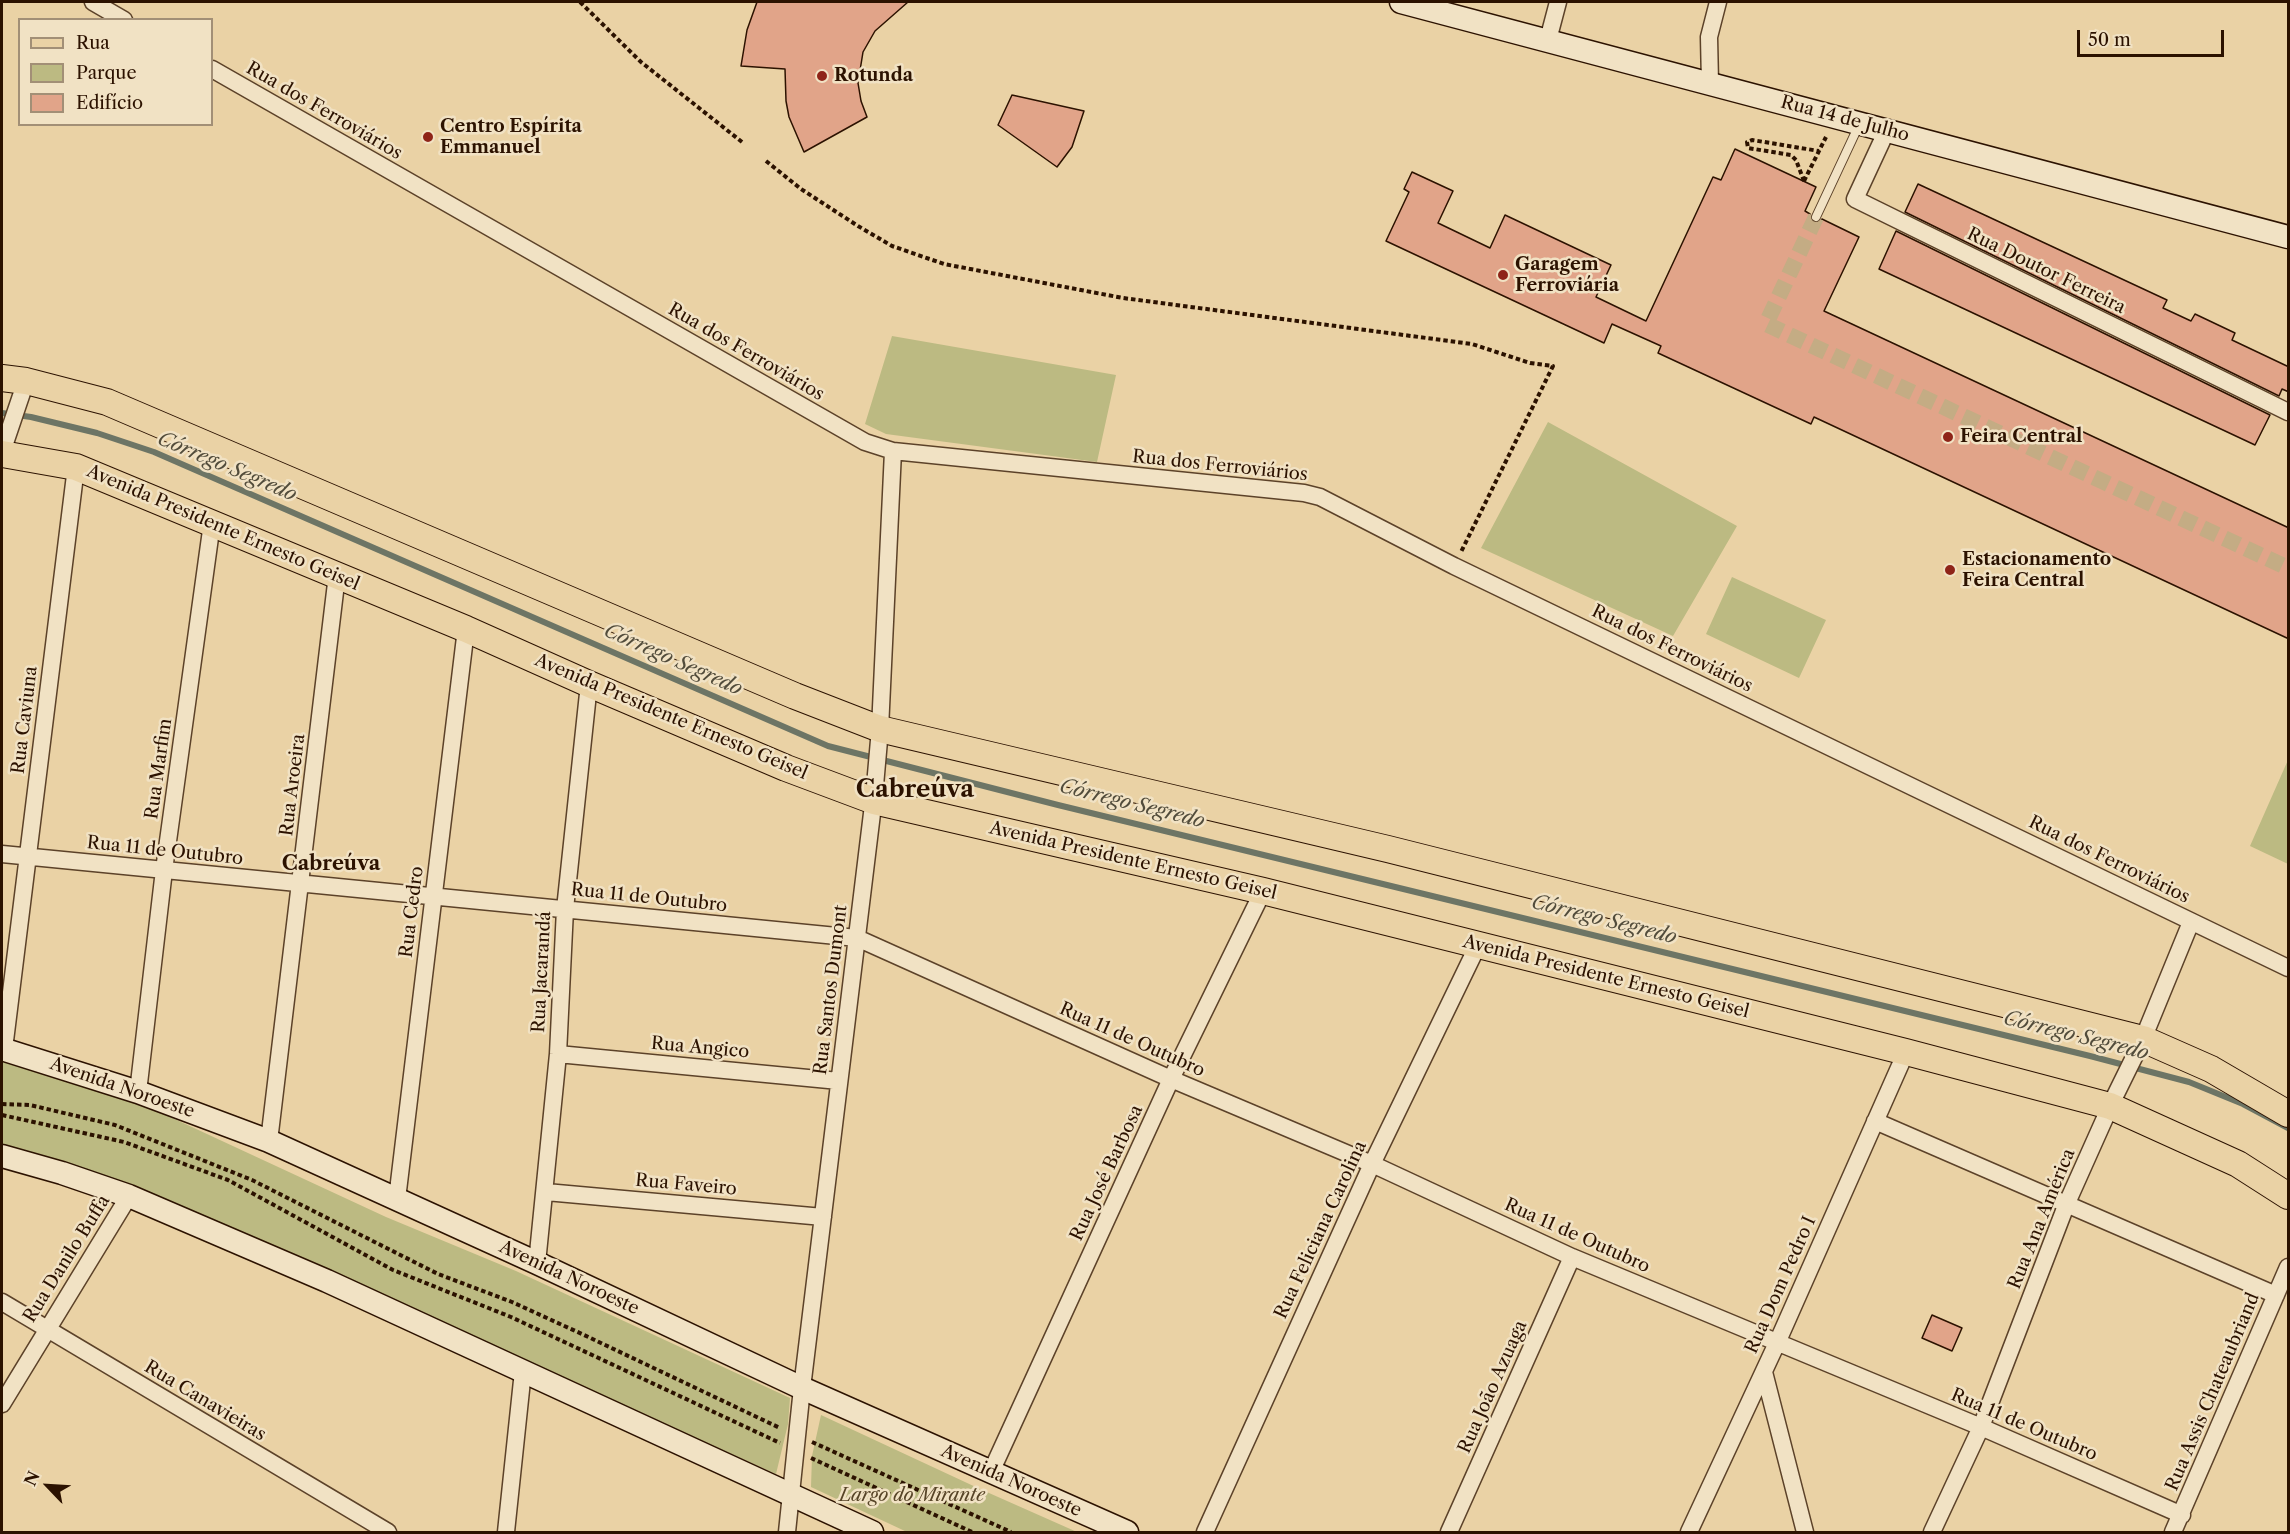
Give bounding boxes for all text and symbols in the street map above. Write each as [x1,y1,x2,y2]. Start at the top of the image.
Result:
legend [18,18,213,126]
scale bar [2080,18,2227,56]
text: 50 m [2088,29,2131,51]
text: Rua [76,32,110,54]
street label: Rua dos Ferroviários [242,58,406,164]
text: Parque [76,62,137,84]
place label: Rotunda [834,65,913,87]
marker: Rotunda [815,69,829,83]
street label: Rua 14 de Julho [1778,91,1912,147]
text: Edifício [76,92,143,114]
place label: Centro Espírita Emmanuel [440,116,582,158]
marker: Centro Espírita Emmanuel [421,130,435,144]
street label: Rua Doutor Ferreira [1963,223,2129,319]
place label: Garagem Ferroviária [1515,254,1619,296]
marker: Garagem Ferroviária [1496,268,1510,282]
street label: Rua dos Ferroviários [664,299,828,405]
place label: Feira Central [1960,426,2082,448]
water label: Córrego Segredo [154,427,300,507]
marker: Feira Central [1941,430,1955,444]
street label: Rua dos Ferroviários [1131,446,1309,486]
street label: Avenida Presidente Ernesto Geisel [83,461,363,595]
place label: Estacionamento Feira Central [1962,549,2111,592]
marker: Estacionamento Feira Central [1943,563,1957,577]
street label: Rua dos Ferroviários [1588,601,1756,697]
water label: Córrego Segredo [600,619,746,701]
street label: Avenida Presidente Ernesto Geisel [531,650,811,784]
street label: Rua Caviuna [8,665,42,775]
street label: Rua Marfim [141,717,177,821]
street label: Rua Aroeira [276,733,310,837]
water label: Córrego Segredo [1057,774,1207,834]
district label: Cabreúva [856,776,974,804]
street label: Rua dos Ferroviários [2025,812,2193,908]
street label: Avenida Presidente Ernesto Geisel [987,817,1279,905]
street label: Rua 11 de Outubro [86,832,244,870]
district label: Cabreúva [282,852,380,876]
street label: Rua Cedro [396,865,428,959]
street label: Rua 11 de Outubro [570,879,728,917]
water label: Córrego Segredo [1529,890,1679,950]
street label: Rua Santos Dumont [810,904,852,1076]
street label: Rua Jacarandá [528,911,556,1033]
street label: Avenida Presidente Ernesto Geisel [1461,931,1751,1023]
street label: Rua 11 de Outubro [1056,998,1208,1082]
water label: Córrego Segredo [2001,1006,2151,1066]
street label: Rua Angico [650,1033,750,1063]
street label: Avenida Noroeste [47,1053,197,1123]
street label: Rua José Barbosa [1066,1102,1148,1244]
street label: Rua Feliciana Carolina [1270,1138,1372,1322]
street label: Rua Ana América [2004,1146,2080,1292]
street label: Rua Faveiro [634,1170,738,1200]
street label: Rua Danilo Buffa [19,1191,115,1327]
street label: Rua 11 de Outubro [1501,1194,1653,1278]
street label: Rua Dom Pedro I [1741,1213,1821,1357]
street label: Avenida Noroeste [496,1236,642,1320]
street label: Rua Assis Chateaubriand [2161,1290,2265,1494]
street label: Rua João Azuaga [1454,1317,1532,1457]
street label: Rua Canavieiras [140,1356,270,1446]
street label: Rua 11 de Outubro [1947,1384,2101,1466]
street label: Avenida Noroeste [937,1440,1085,1522]
north arrow [18,1456,78,1516]
text: N [20,1468,44,1489]
park label: Largo do Mirante [839,1485,985,1507]

